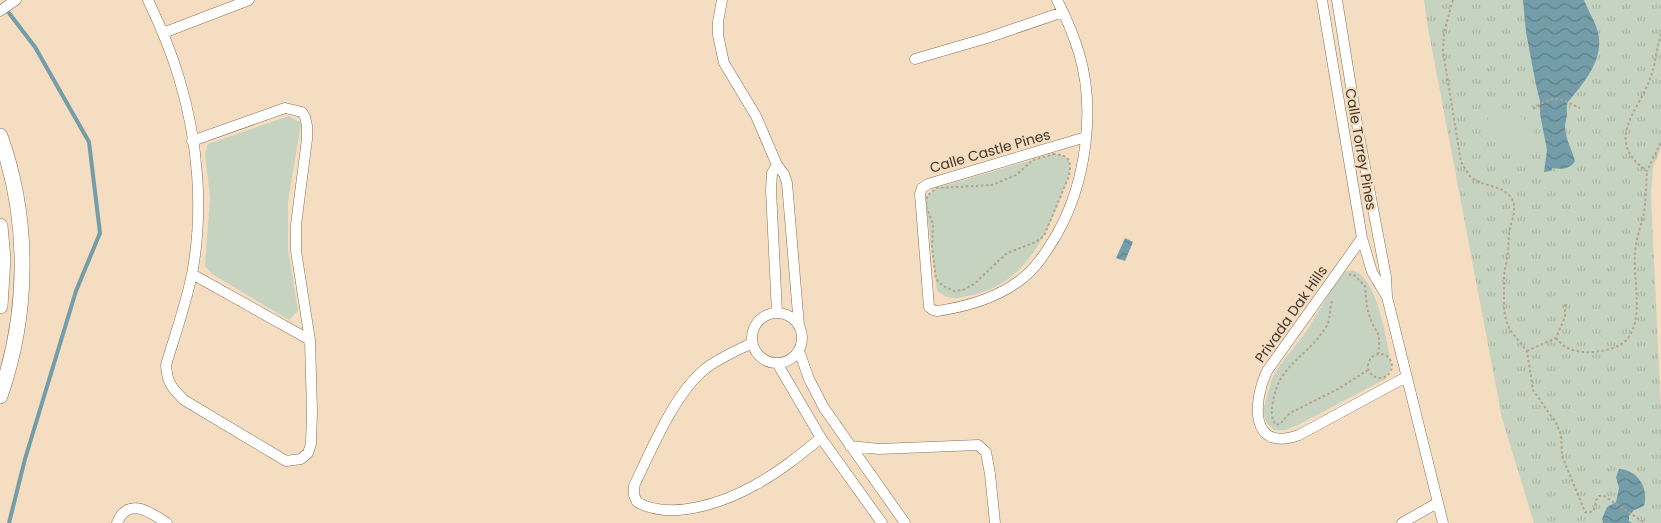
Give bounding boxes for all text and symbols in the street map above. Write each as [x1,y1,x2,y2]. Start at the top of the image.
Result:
street label: Calle Torrey Pines [1340,87,1382,211]
street label: Calle Castle Pines [927,124,1053,178]
street label: Privada Dak Hills [1250,261,1332,367]

